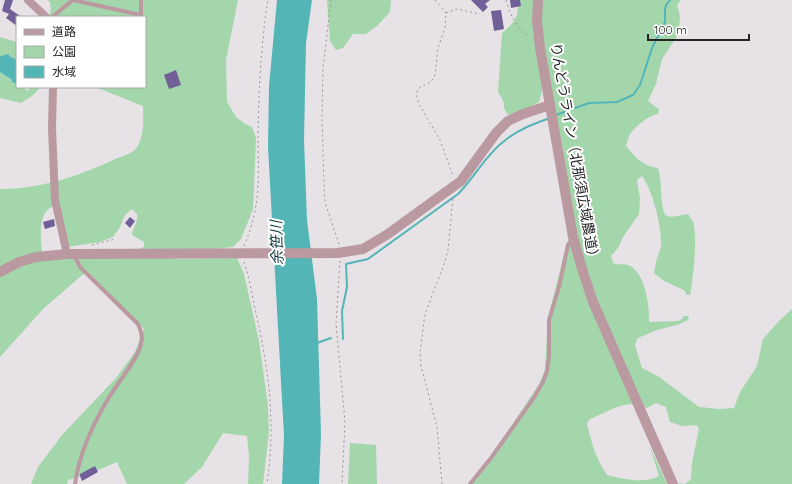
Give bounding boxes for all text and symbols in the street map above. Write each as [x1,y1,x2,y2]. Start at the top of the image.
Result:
legend [16,16,146,88]
scale bar [648,16,749,42]
text: 100 m [654,22,687,37]
text: 道路 [52,24,76,39]
street label: りんどうライン（北那須広域農道） [547,41,603,265]
text: 公園 [52,44,76,59]
text: 水域 [52,64,76,79]
water label: 余笹川 [266,218,287,266]

